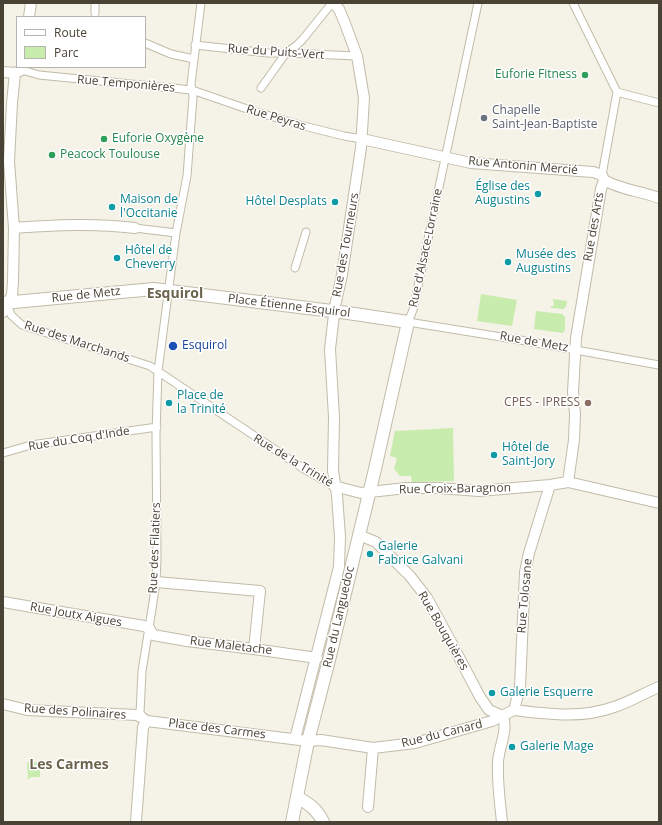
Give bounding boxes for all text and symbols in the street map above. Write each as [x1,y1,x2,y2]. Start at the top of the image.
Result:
legend [16,16,146,68]
text: Route [54,24,87,41]
street label: Rue du Puits-Vert [227,41,325,63]
text: Parc [54,44,79,61]
place label: Euforie Fitness [495,68,577,82]
marker: Euforie Fitness [580,70,590,80]
street label: Rue Temponières [76,73,176,95]
street label: Rue Peyras [244,102,308,134]
place label: Chapelle Saint-Jean-Baptiste [492,104,597,132]
marker: Chapelle Saint-Jean-Baptiste [479,113,489,123]
place label: Euforie Oxygène [112,132,204,146]
marker: Euforie Oxygène [99,134,109,144]
place label: Peacock Toulouse [60,148,160,162]
marker: Peacock Toulouse [47,150,57,160]
street label: Rue Antonin Mercié [468,154,578,178]
place label: Église des Augustins [475,180,530,208]
street label: Rue d'Alsace-Lorraine [406,187,446,309]
marker: Église des Augustins [533,189,543,199]
street label: Rue des Arts [581,191,607,263]
street label: Rue des Tourneurs [330,192,362,298]
place label: Maison de l'Occitanie [120,193,178,221]
place label: Hôtel Desplats [246,195,327,209]
marker: Hôtel Desplats [330,197,340,207]
marker: Maison de l'Occitanie [107,202,117,212]
place label: Hôtel de Cheverry [125,244,175,272]
place label: Musée des Augustins [516,248,576,276]
marker: Hôtel de Cheverry [112,253,122,263]
marker: Musée des Augustins [503,257,513,267]
street label: Rue de Metz [51,284,121,306]
district label: Esquirol [147,286,203,302]
street label: Place Étienne Esquirol [227,291,351,321]
street label: Rue des Marchands [22,318,132,366]
street label: Rue de Metz [499,329,569,355]
place label: Esquirol [182,339,227,353]
marker: Esquirol [167,340,179,352]
place label: Place de la Trinité [177,389,226,417]
place label: CPES - IPRESS [504,396,580,410]
marker: Place de la Trinité [164,398,174,408]
marker: CPES - IPRESS [583,398,593,408]
street label: Rue du Coq d'Inde [27,424,131,454]
street label: Rue de la Trinité [250,432,336,490]
place label: Hôtel de Saint-Jory [502,441,555,469]
marker: Hôtel de Saint-Jory [489,450,499,460]
street label: Rue Croix-Baragnon [399,481,511,497]
street label: Rue des Filatiers [146,502,164,594]
place label: Galerie Fabrice Galvani [378,540,463,568]
marker: Galerie Fabrice Galvani [365,549,375,559]
street label: Rue Tolosane [515,558,535,634]
street label: Rue du Languedoc [320,565,358,669]
street label: Rue Bouquières [415,589,471,673]
street label: Rue Joutx Aigues [29,600,123,630]
street label: Rue Maletache [189,634,273,658]
place label: Galerie Esquerre [500,686,593,700]
marker: Galerie Esquerre [487,688,497,698]
street label: Rue des Polinaires [23,701,127,723]
street label: Place des Carmes [167,716,267,742]
street label: Rue du Canard [400,717,484,751]
place label: Galerie Mage [520,740,594,754]
marker: Galerie Mage [507,742,517,752]
district label: Les Carmes [29,757,109,773]

